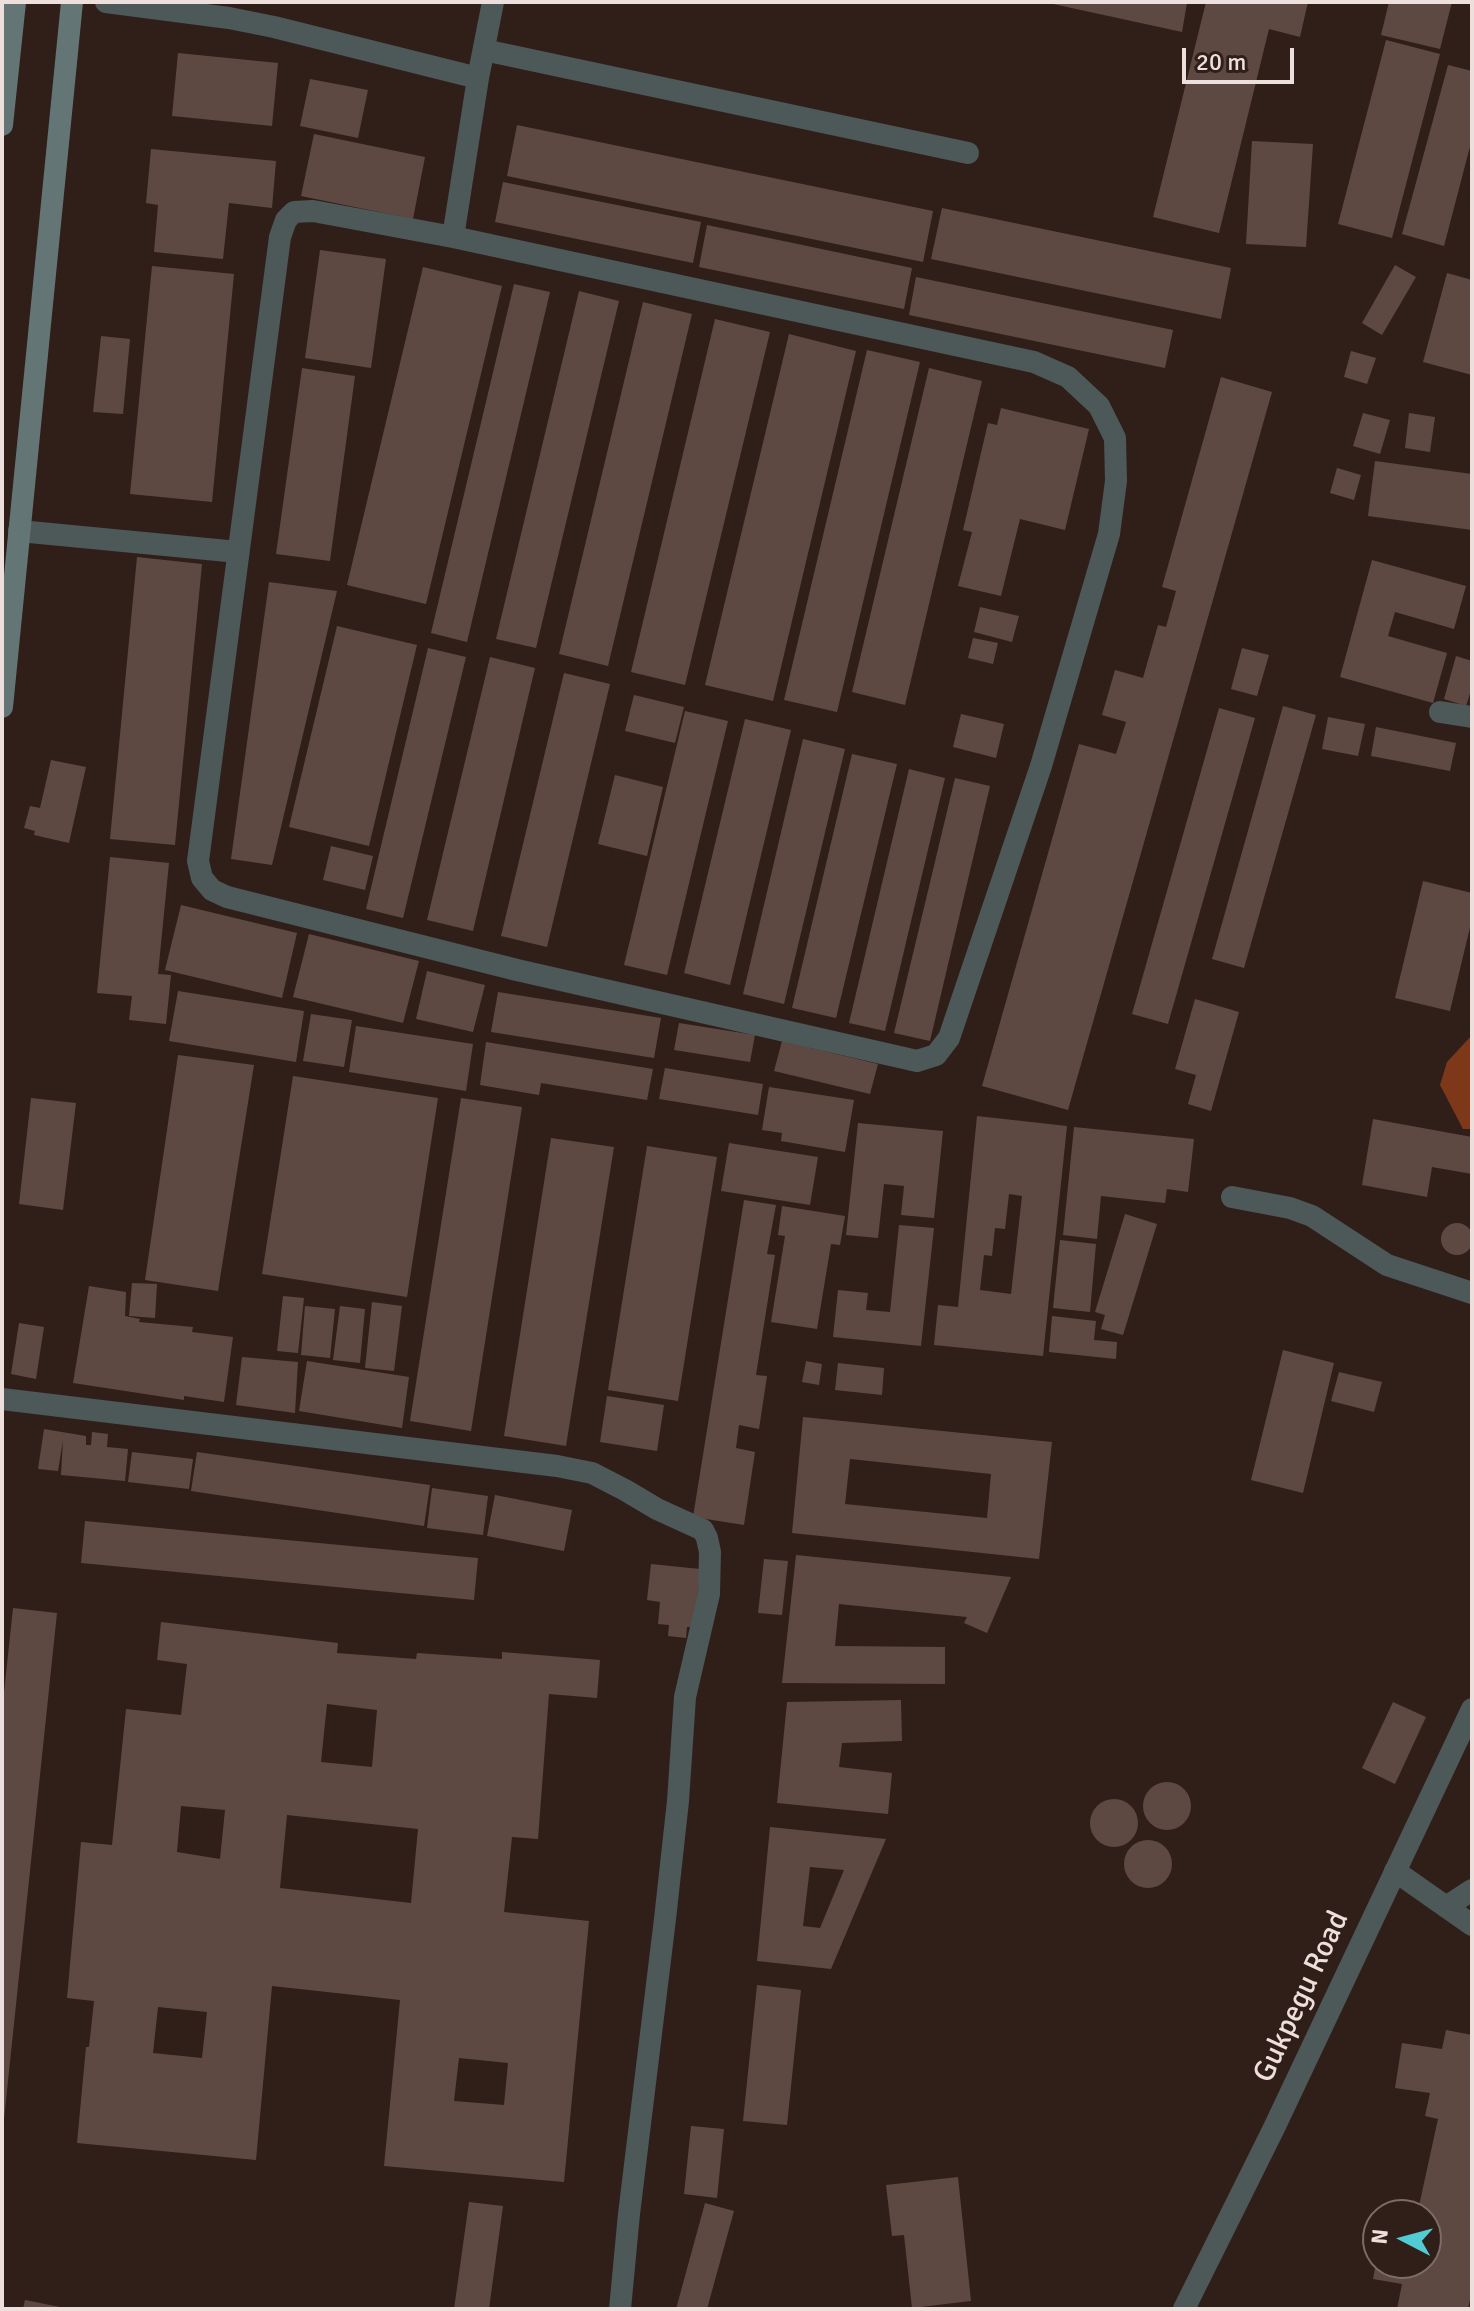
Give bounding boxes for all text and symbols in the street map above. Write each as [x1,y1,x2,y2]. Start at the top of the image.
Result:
scale bar [1186,32,1298,82]
text: 20 m [1196,47,1246,77]
street label: Gukpegu Road [1247,1906,1357,2088]
north arrow [1362,2199,1442,2279]
text: N [1365,2228,1394,2246]

